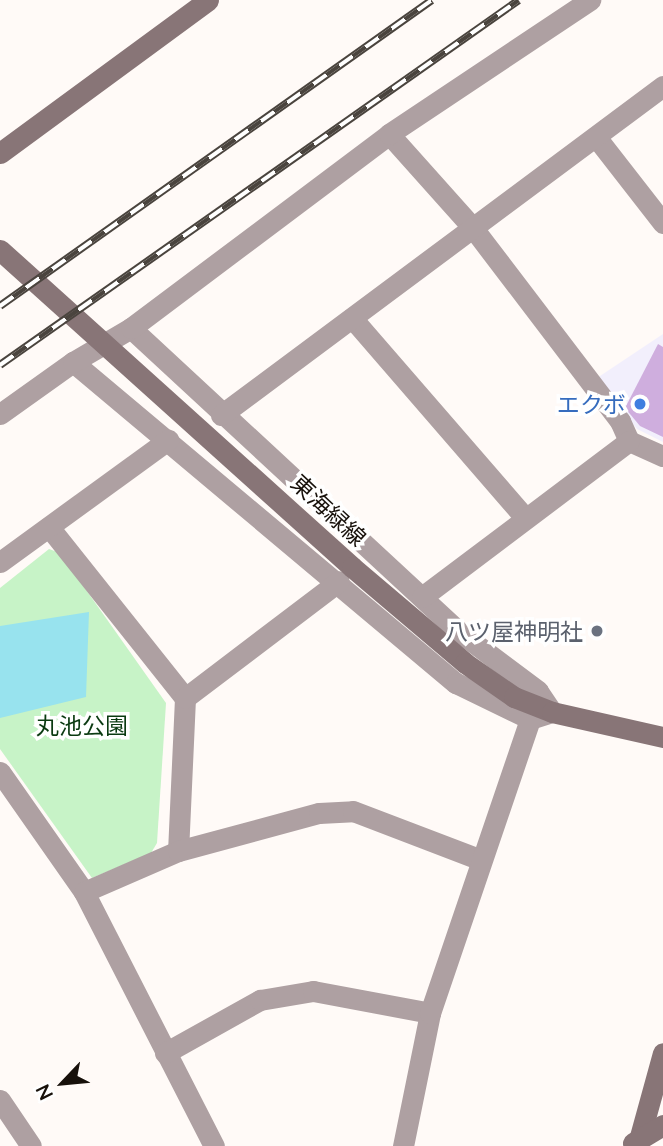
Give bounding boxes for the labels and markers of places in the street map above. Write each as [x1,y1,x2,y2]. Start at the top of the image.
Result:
place label: エクボ [557,390,626,418]
marker: エクボ [632,396,648,412]
place label: 八ツ屋神明社 [445,617,583,645]
marker: 八ツ屋神明社 [589,623,605,639]

